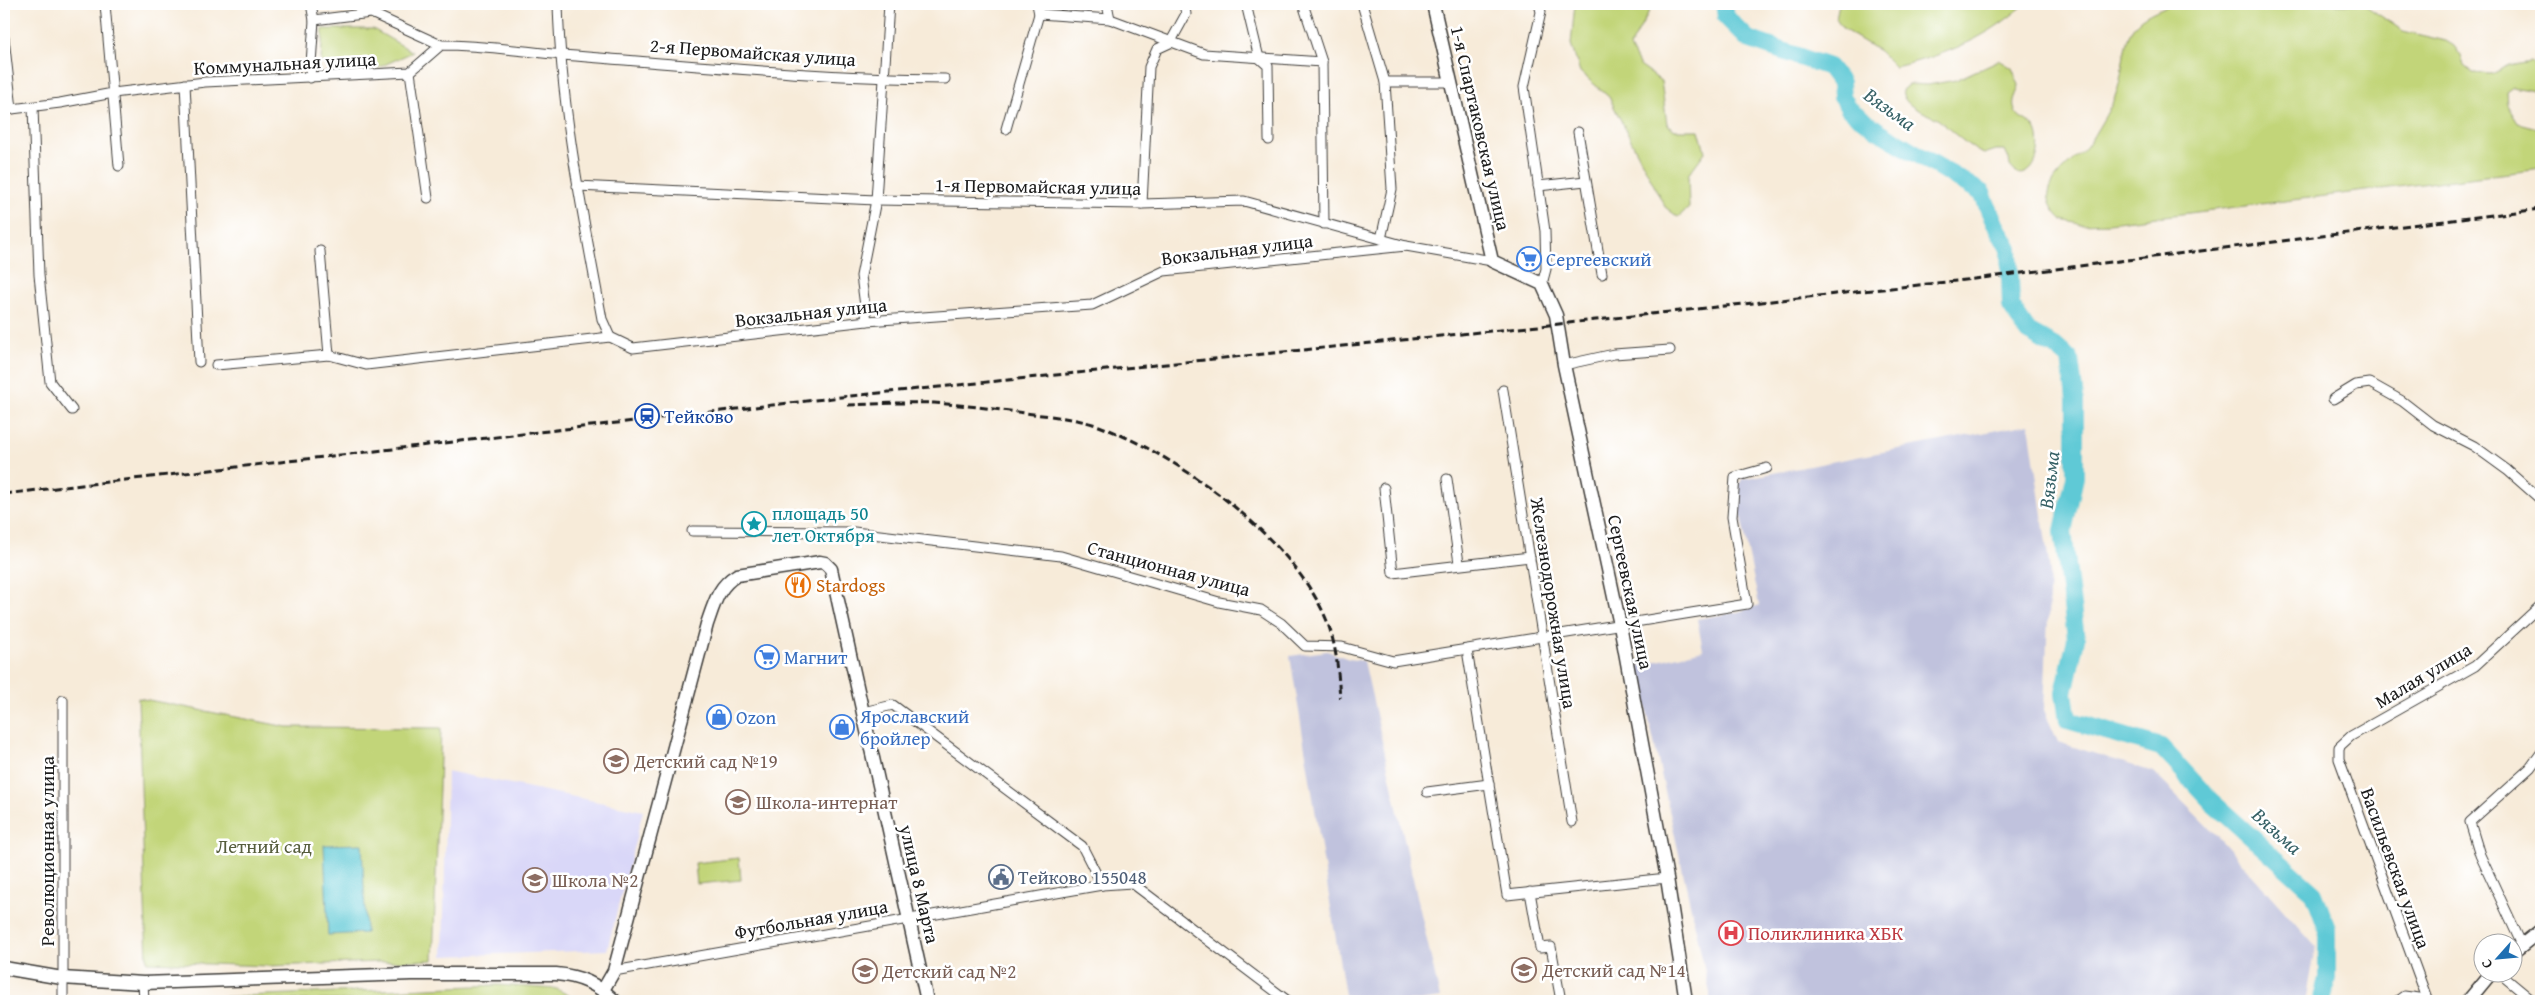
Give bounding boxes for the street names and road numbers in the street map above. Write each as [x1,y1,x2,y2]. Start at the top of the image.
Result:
street label: 1-я Спартаковская улица [1444,23,1518,233]
street label: 2-я Первомайская улица [649,31,857,73]
street label: Коммунальная улица [193,44,377,82]
street label: 1-я Первомайская улица [935,170,1141,202]
street label: Вокзальная улица [1160,226,1314,272]
street label: Вокзальная улица [734,290,888,334]
street label: Железнодорожная улица [1523,495,1585,710]
street label: Сергеевская улица [1601,512,1661,672]
street label: Станционная улица [1084,533,1254,603]
street label: Малая улица [2369,635,2477,715]
street label: Революционная улица [33,756,61,946]
street label: Васильевская улица [2354,783,2438,953]
street label: улица 8 Марта [892,821,947,946]
street label: Футбольная улица [732,892,890,946]

